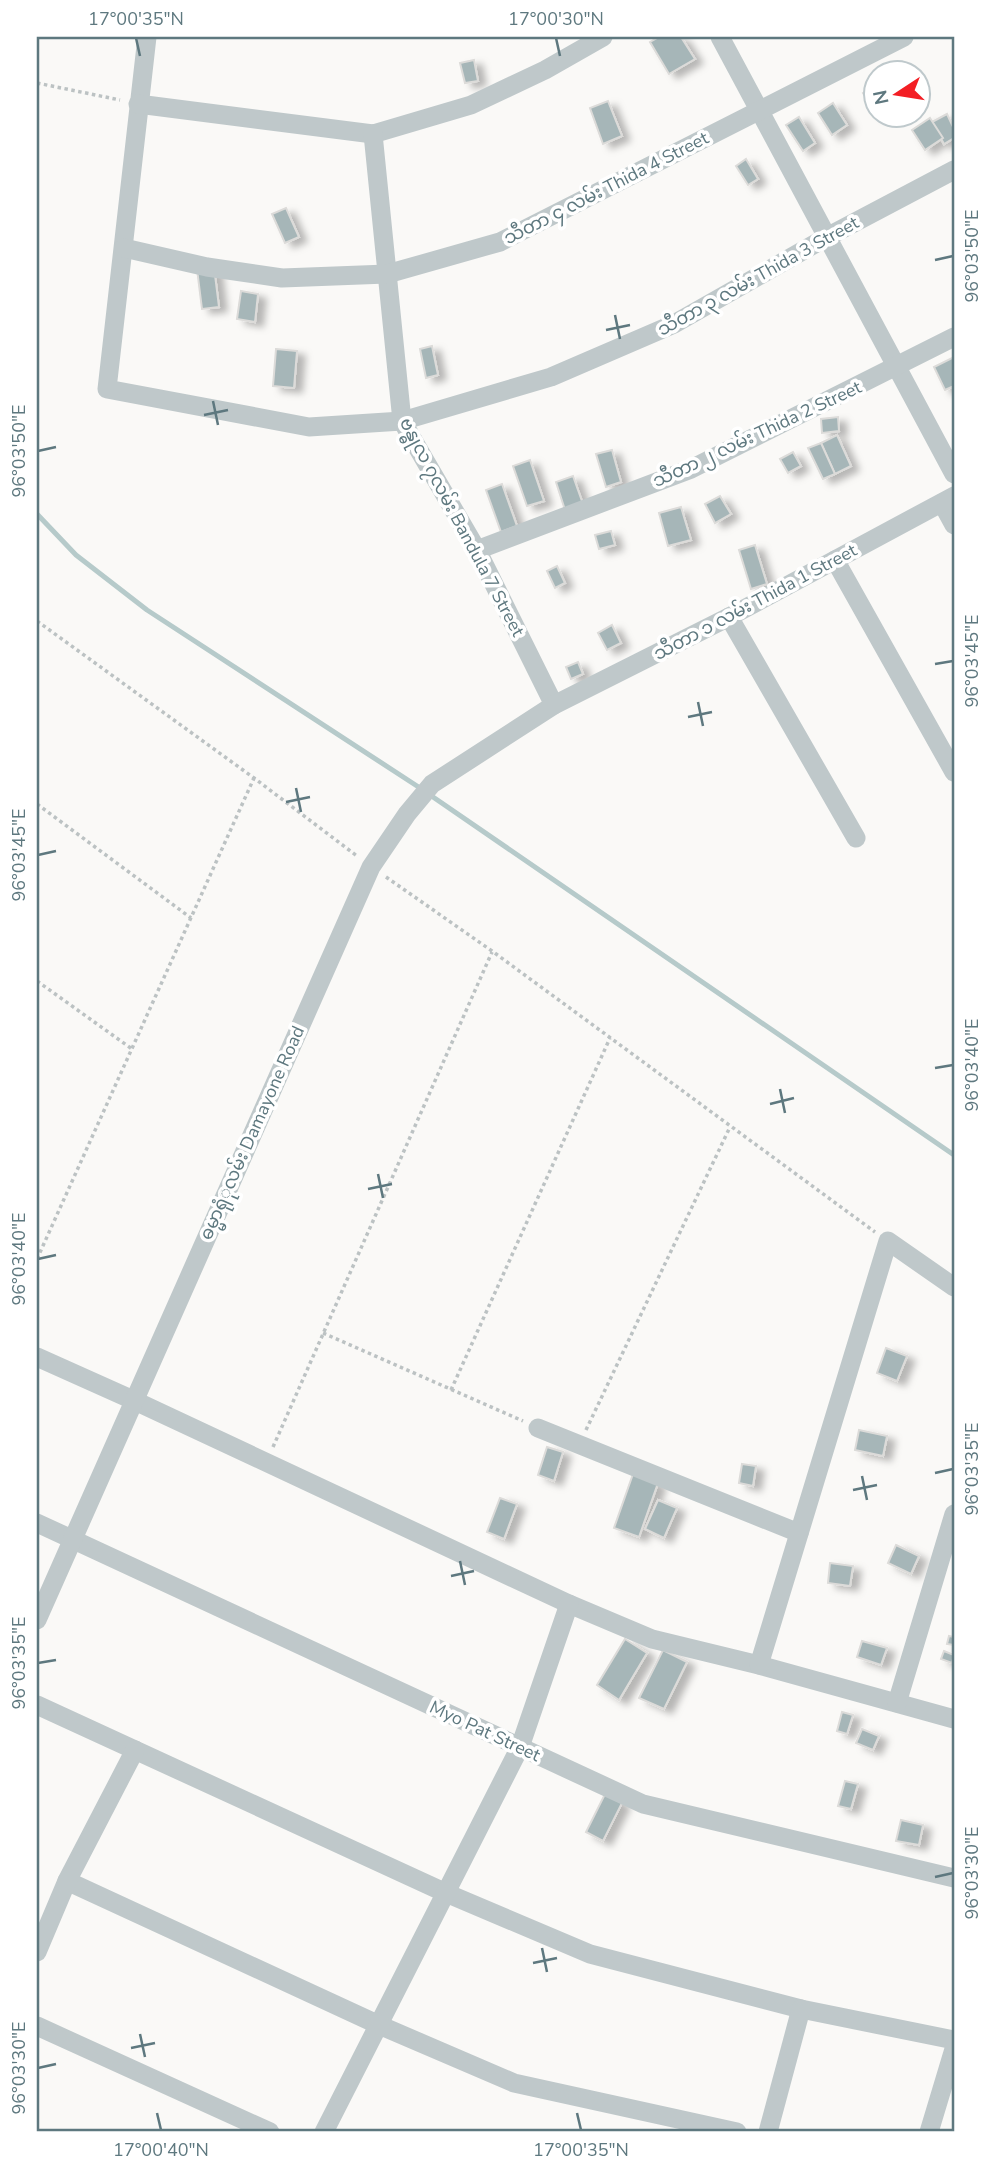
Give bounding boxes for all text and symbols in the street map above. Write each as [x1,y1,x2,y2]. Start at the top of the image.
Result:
text: 17°00'35"N [88,7,184,31]
text: 17°00'30"N [508,7,604,31]
north arrow [862,60,932,130]
text: N [867,88,896,107]
street label: သီတာ ၄ လမ်း Thida 4 Street [499,124,714,253]
street label: သီတာ ၃ လမ်း Thida 3 Street [652,208,865,344]
text: 96°03'50"E [960,210,984,303]
street label: သီတာ ၂ လမ်း Thida 2 Street [648,373,867,496]
text: 96°03'50"E [7,405,31,498]
street label: ဗန္ဓုလ ၇လမ်း Bandula 7 Street [391,413,531,643]
street label: သီတာ ၁ လမ်း Thida 1 Street [648,536,861,666]
text: 96°03'45"E [960,615,984,708]
text: 96°03'45"E [7,809,31,902]
text: 96°03'40"E [960,1019,984,1112]
street label: ဓမ္မာရုံုလမ်း Damayone Road [193,1022,313,1245]
text: 96°03'40"E [7,1213,31,1306]
text: 96°03'35"E [960,1423,984,1516]
text: 96°03'35"E [7,1617,31,1710]
street label: Myo Pat Street [426,1695,545,1767]
text: 96°03'30"E [960,1827,984,1920]
text: 96°03'30"E [7,2022,31,2115]
text: 17°00'40"N [113,2138,209,2162]
text: 17°00'35"N [533,2138,629,2162]

